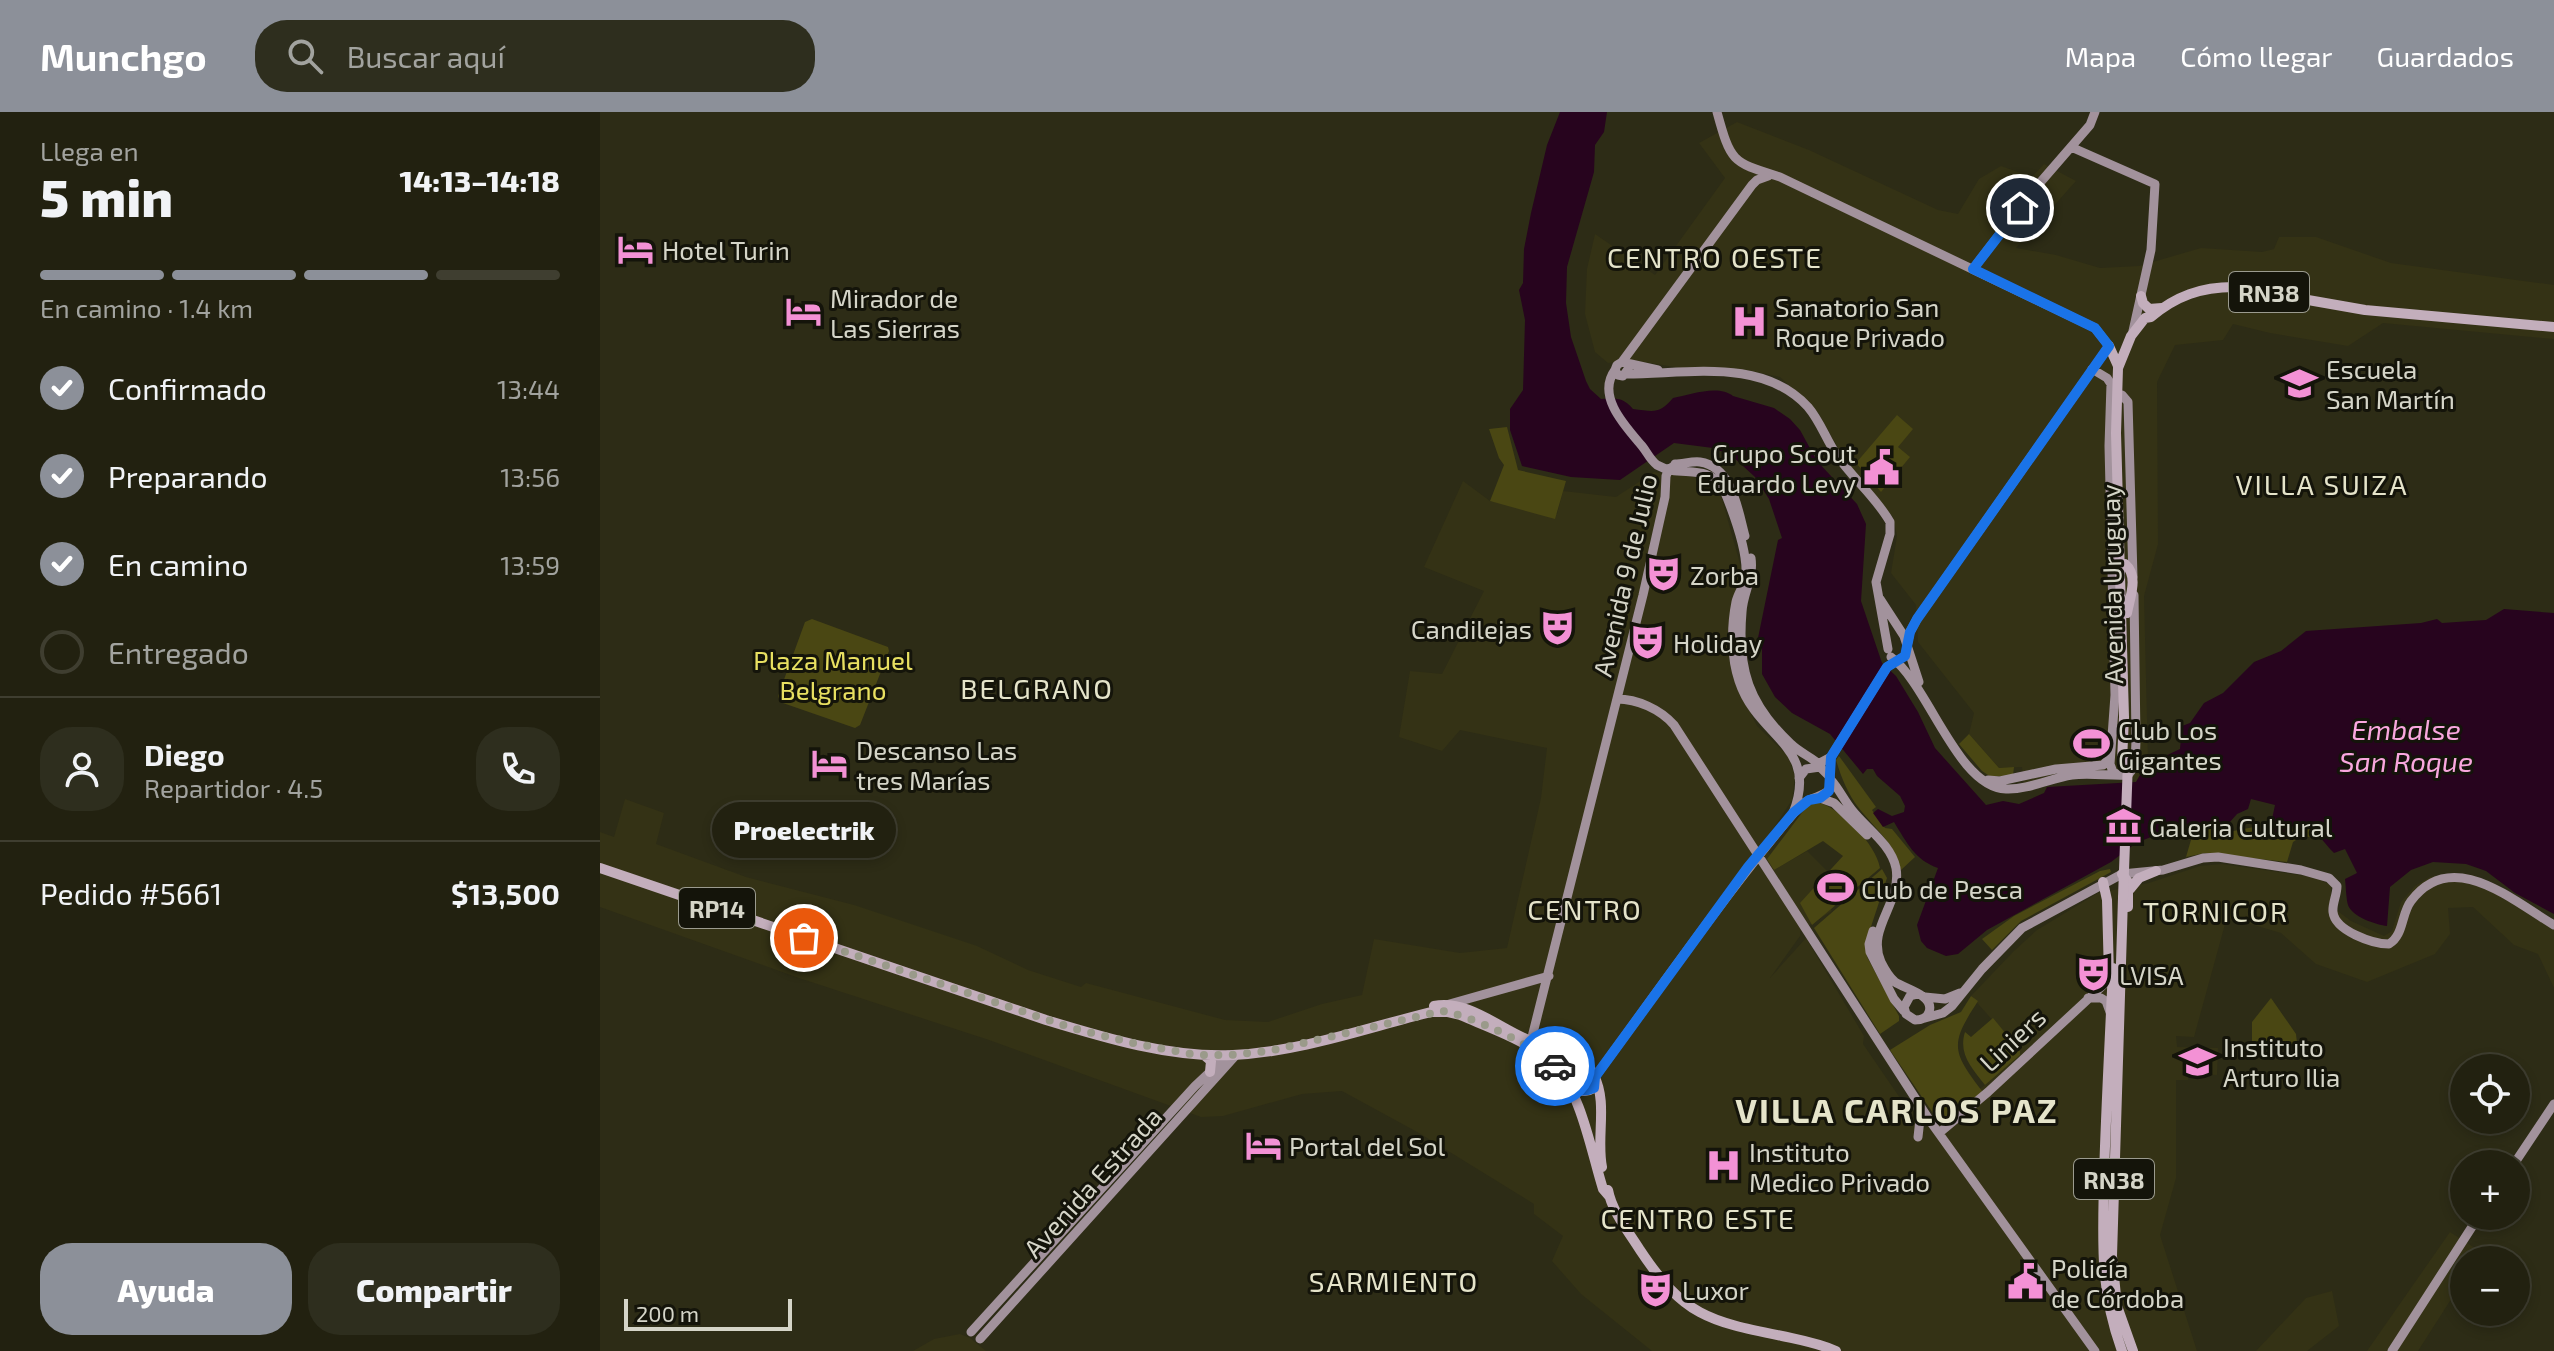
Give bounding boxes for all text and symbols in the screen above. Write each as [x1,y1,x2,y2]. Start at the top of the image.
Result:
search box [255,20,815,92]
text: Munchgo [40,33,207,79]
icon: search [283,34,327,78]
text: Buscar aquí [347,38,505,74]
text: Mapa [2065,39,2136,73]
text: Cómo llegar [2180,39,2333,73]
text: Guardados [2377,39,2514,73]
text: Llega en [40,135,139,166]
text: 14:13–14:18 [399,162,560,198]
text: 5 min [40,165,173,227]
pin [1986,174,2054,242]
icon: home [1998,186,2042,230]
hotel icon: Hotel Turin [617,230,655,268]
place label: Hotel Turin [662,234,790,265]
district label: CENTRO OESTE [1607,240,1823,274]
road number: RN38 [2229,272,2309,312]
place label: Mirador de Las Sierras [830,282,960,343]
place label: Sanatorio San Roque Privado [1775,291,1945,352]
text: En camino · 1.4 km [40,292,253,323]
hotel icon: Mirador de Las Sierras [785,293,823,331]
hospital icon: Sanatorio San Roque Privado [1730,302,1768,340]
place label: Escuela San Martín [2326,353,2455,414]
school or university icon: Escuela San Martín [2281,364,2319,402]
icon: check [40,366,84,410]
text: Confirmado [108,370,267,406]
text: 13:44 [497,373,560,404]
place label: Grupo Scout Eduardo Levy [1697,437,1856,498]
public building icon: Grupo Scout Eduardo Levy [1863,448,1901,486]
icon: check [40,454,84,498]
text: Preparando [108,458,267,494]
text: 13:56 [500,461,560,492]
district label: VILLA SUIZA [2235,467,2409,501]
street label: Avenida 9 de Julio [1586,471,1662,679]
street label: Avenida Uruguay [2094,484,2128,684]
icon: check [40,542,84,586]
text: En camino [108,546,248,582]
text: 13:59 [500,549,560,580]
theatre icon: Zorba [1645,555,1683,593]
place label: Zorba [1690,559,1759,590]
theatre icon: Candilejas [1539,609,1577,647]
place label: Candilejas [1411,613,1532,644]
theatre icon: Holiday [1628,623,1666,661]
place label: Holiday [1673,627,1762,658]
text: Entregado [108,634,249,670]
park label: Plaza Manuel Belgrano [753,644,913,705]
district label: BELGRANO [960,671,1114,705]
water label: Embalse San Roque [2339,712,2473,778]
place label: Club Los Gigantes [2118,714,2222,775]
sports icon: Club Los Gigantes [2073,725,2111,763]
button: person [40,727,124,811]
button: phone [476,727,560,811]
place label: Descanso Las tres Marías [856,734,1017,795]
text: Diego [144,736,225,772]
hotel icon: Descanso Las tres Marías [811,745,849,783]
text: Repartidor · 4.5 [144,772,323,803]
callout: Proelectrik [712,802,896,858]
museum icon: Galeria Cultural [2104,807,2142,845]
place label: Galeria Cultural [2149,811,2333,842]
text: Proelectrik [733,814,875,845]
sports icon: Club de Pesca [1816,869,1854,907]
place label: Club de Pesca [1861,873,2023,904]
text: Pedido #5661 [40,875,222,911]
text: $13,500 [451,875,560,911]
road number: RP14 [679,888,755,928]
district label: CENTRO [1527,892,1643,926]
district label: TORNICOR [2143,894,2289,928]
pin [770,904,838,972]
icon: bag [782,916,826,960]
theatre icon: LVISA [2074,955,2112,993]
place label: LVISA [2119,959,2184,990]
street label: Liniers [1973,1001,2051,1077]
courier [1515,1026,1595,1106]
place label: Instituto Arturo Ilia [2223,1031,2340,1092]
school or university icon: Instituto Arturo Ilia [2178,1042,2216,1080]
icon: car [1533,1044,1577,1088]
map controls [2450,1054,2530,1326]
button: locate [2450,1054,2530,1134]
district label: VILLA CARLOS PAZ [1735,1089,2059,1130]
street label: Avenida Estrada [1016,1101,1168,1263]
hotel icon: Portal del Sol [1244,1126,1282,1164]
place label: Portal del Sol [1289,1130,1446,1161]
place label: Instituto Medico Privado [1749,1136,1930,1197]
hospital icon: Instituto Medico Privado [1704,1147,1742,1185]
button: + [2450,1150,2530,1230]
road number: RN38 [2074,1159,2154,1199]
district label: CENTRO ESTE [1600,1201,1796,1235]
button: Ayuda [40,1243,292,1335]
button: Compartir [308,1243,560,1335]
button: − [2450,1246,2530,1326]
place label: Policía de Córdoba [2051,1252,2184,1313]
public building icon: Policía de Córdoba [2006,1263,2044,1301]
district label: SARMIENTO [1309,1264,1479,1298]
theatre icon: Luxor [1637,1270,1675,1308]
place label: Luxor [1682,1274,1749,1305]
scale bar [624,1295,792,1331]
text: 200 m [636,1300,699,1326]

